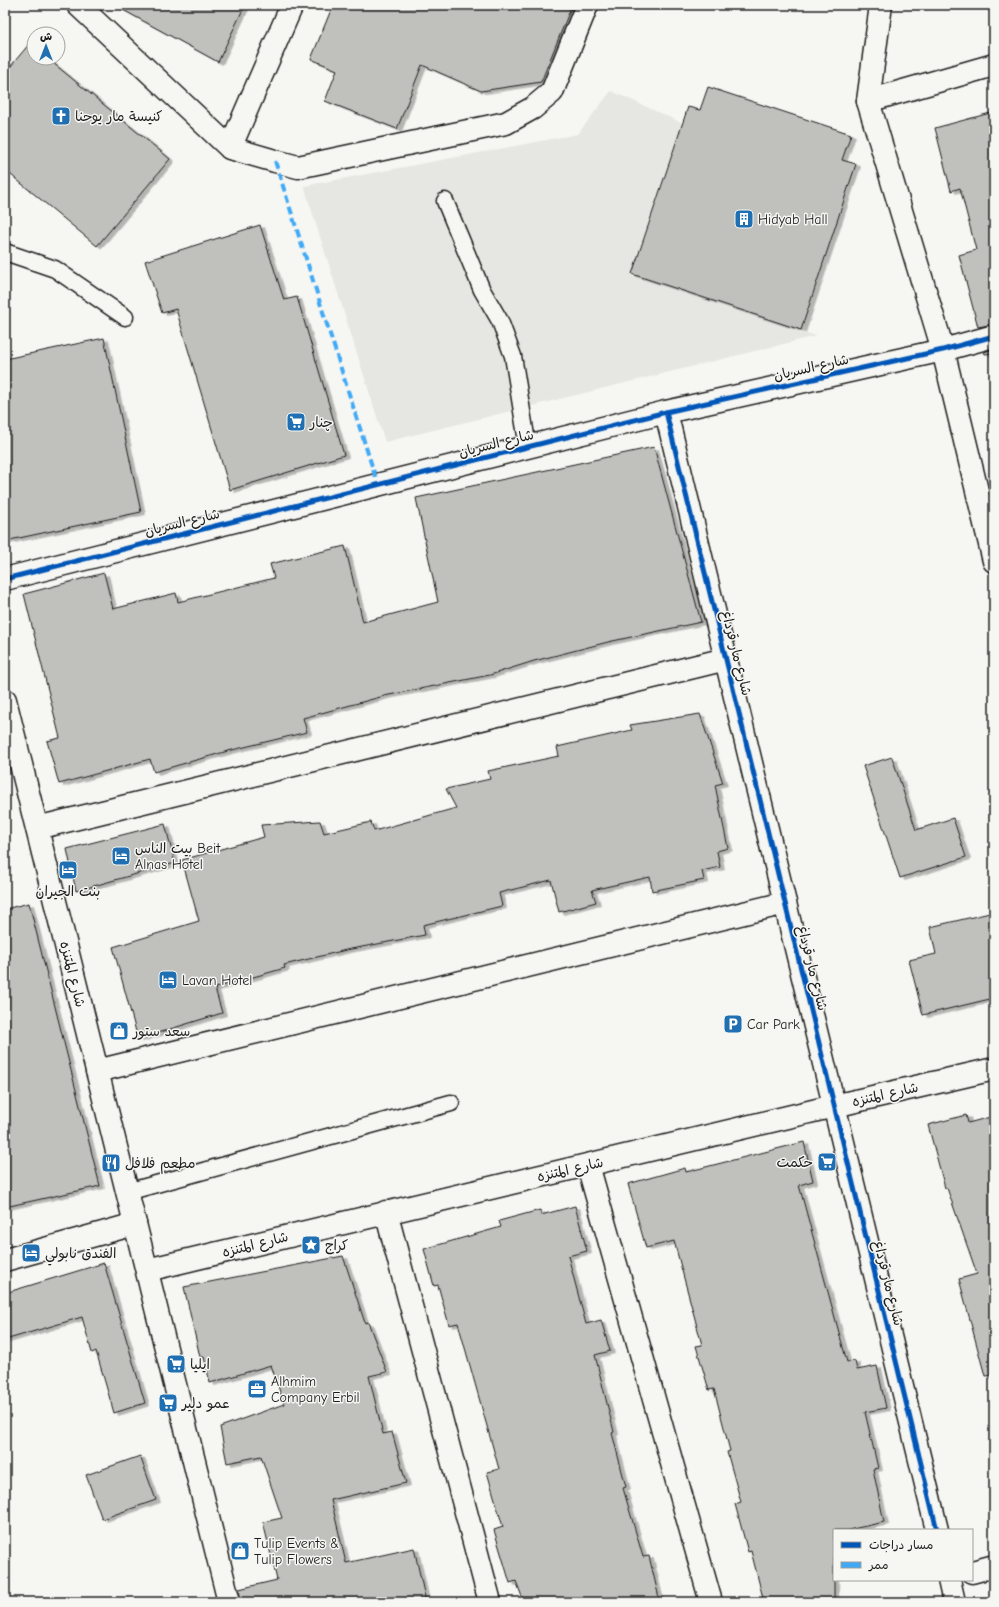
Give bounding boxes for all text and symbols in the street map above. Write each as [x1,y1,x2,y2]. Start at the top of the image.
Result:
north arrow [26,26,66,66]
text: ش [40,30,52,43]
church icon: كنيسة مار يوحنا [50,105,72,127]
place label: كنيسة مار يوحنا [75,108,163,125]
building icon: Hidyab Hall [733,208,755,230]
place label: Hidyab Hall [758,211,828,228]
street label: شارع السريان [772,351,851,385]
supermarket icon: چنار [285,411,307,433]
place label: چنار [309,414,333,432]
street label: شارع السريان [457,426,536,462]
street label: شارع السريان [143,505,222,541]
street label: شارع مار قرداغ [717,609,755,698]
place label: بيت الناس Beit Alnas Hotel [135,840,221,873]
hotel icon: بيت الناس Beit Alnas Hotel [110,845,132,867]
hotel icon: بنت الجيران [57,859,79,881]
place label: بنت الجيران [36,883,100,900]
street label: شارع مار قرداغ [793,924,831,1013]
street label: شارع المتنزه [55,939,89,1009]
hotel icon: Lavan Hotel [157,969,179,991]
place label: Lavan Hotel [182,972,252,989]
parking icon: Car Park [722,1013,744,1035]
place label: Car Park [747,1016,800,1033]
shop icon: سعد ستور [108,1020,130,1042]
place label: سعد ستور [132,1023,190,1040]
street label: شارع المتنزه [850,1079,920,1111]
supermarket icon: حكمت [816,1151,838,1173]
restaurant icon: مطعم فلافل [100,1152,122,1174]
street label: شارع المتنزه [535,1154,605,1186]
place label: حكمت [776,1154,813,1171]
place label: مطعم فلافل [125,1155,195,1174]
street label: شارع المتنزه [220,1228,290,1262]
place icon: كراج [300,1234,322,1256]
place label: كراج [325,1237,348,1255]
street label: شارع مار قرداغ [869,1239,907,1328]
hotel icon: الفندق نابولي [20,1242,42,1264]
place label: الفندق نابولي [45,1245,116,1266]
supermarket icon: ايليا [165,1353,187,1375]
place label: ايليا [190,1356,210,1373]
place label: Alhmim Company Erbil [271,1373,360,1406]
office icon: Alhmim Company Erbil [246,1378,268,1400]
supermarket icon: عمو دلير [157,1392,179,1414]
place label: عمو دلير [181,1395,230,1412]
legend [833,1529,973,1581]
place label: Tulip Events & Tulip Flowers [254,1535,339,1568]
text: مسار دراجات [869,1538,933,1553]
shop icon: Tulip Events & Tulip Flowers [229,1540,251,1562]
text: ممر [868,1558,888,1572]

